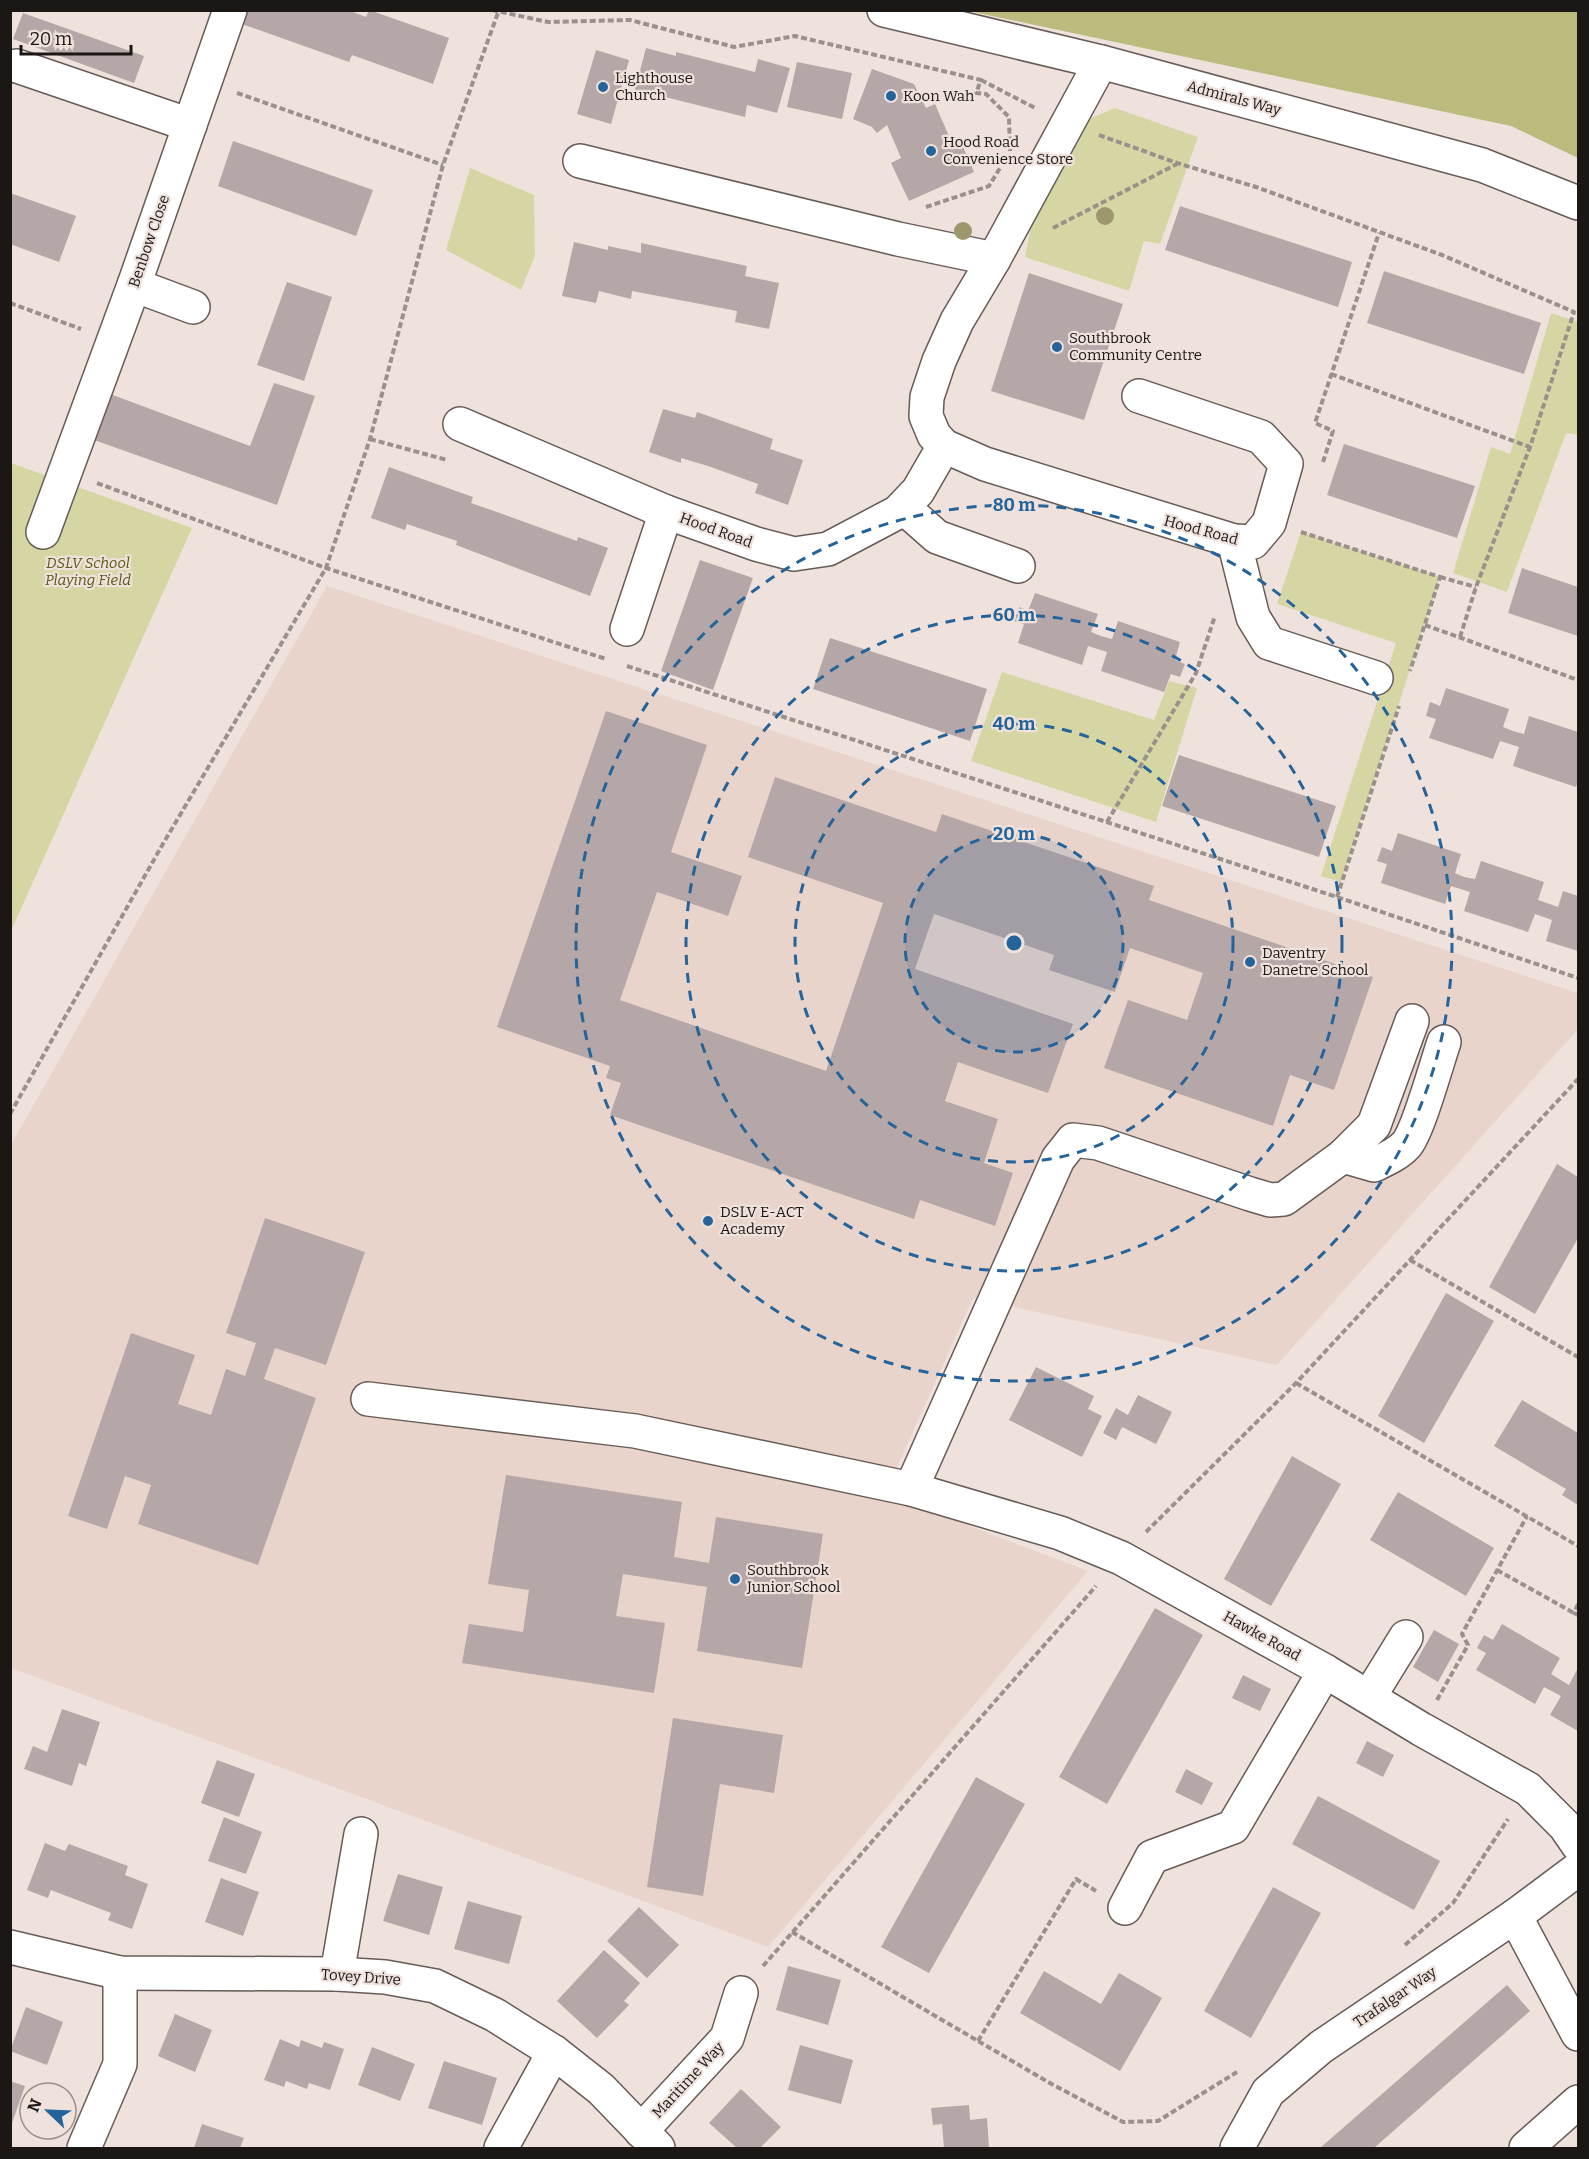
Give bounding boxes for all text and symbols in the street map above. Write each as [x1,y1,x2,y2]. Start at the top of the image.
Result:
scale bar [21,18,130,56]
text: 20 m [30,28,72,50]
place label: Lighthouse Church [615,69,693,104]
street label: Admirals Way [1185,77,1283,119]
marker: Lighthouse Church [596,80,610,94]
place label: Koon Wah [903,87,975,105]
marker: Koon Wah [884,89,898,103]
place label: Hood Road Convenience Store [943,133,1073,168]
marker: Hood Road Convenience Store [924,144,938,158]
street label: Benbow Close [125,192,173,290]
place label: Southbrook Community Centre [1069,329,1202,364]
marker: Southbrook Community Centre [1050,340,1064,354]
text: 80 m [993,494,1035,516]
street label: Hood Road [677,509,755,552]
street label: Hood Road [1162,511,1240,549]
park label: DSLV School Playing Field [45,554,131,589]
text: 60 m [993,604,1035,626]
text: 40 m [993,713,1035,735]
text: 20 m [993,823,1035,845]
centre of rings [1004,933,1024,953]
place label: Daventry Danetre School [1262,944,1368,979]
marker: Daventry Danetre School [1243,955,1257,969]
place label: DSLV E-ACT Academy [720,1203,804,1238]
marker: DSLV E-ACT Academy [701,1214,715,1228]
place label: Southbrook Junior School [746,1561,840,1596]
marker: Southbrook Junior School [728,1572,742,1586]
street label: Hawke Road [1220,1607,1304,1665]
street label: Trafalgar Way [1350,1963,1440,2031]
street label: Tovey Drive [321,1965,401,1989]
street label: Maritime Way [648,2038,728,2122]
north arrow [18,2081,78,2141]
text: N [23,2096,46,2115]

